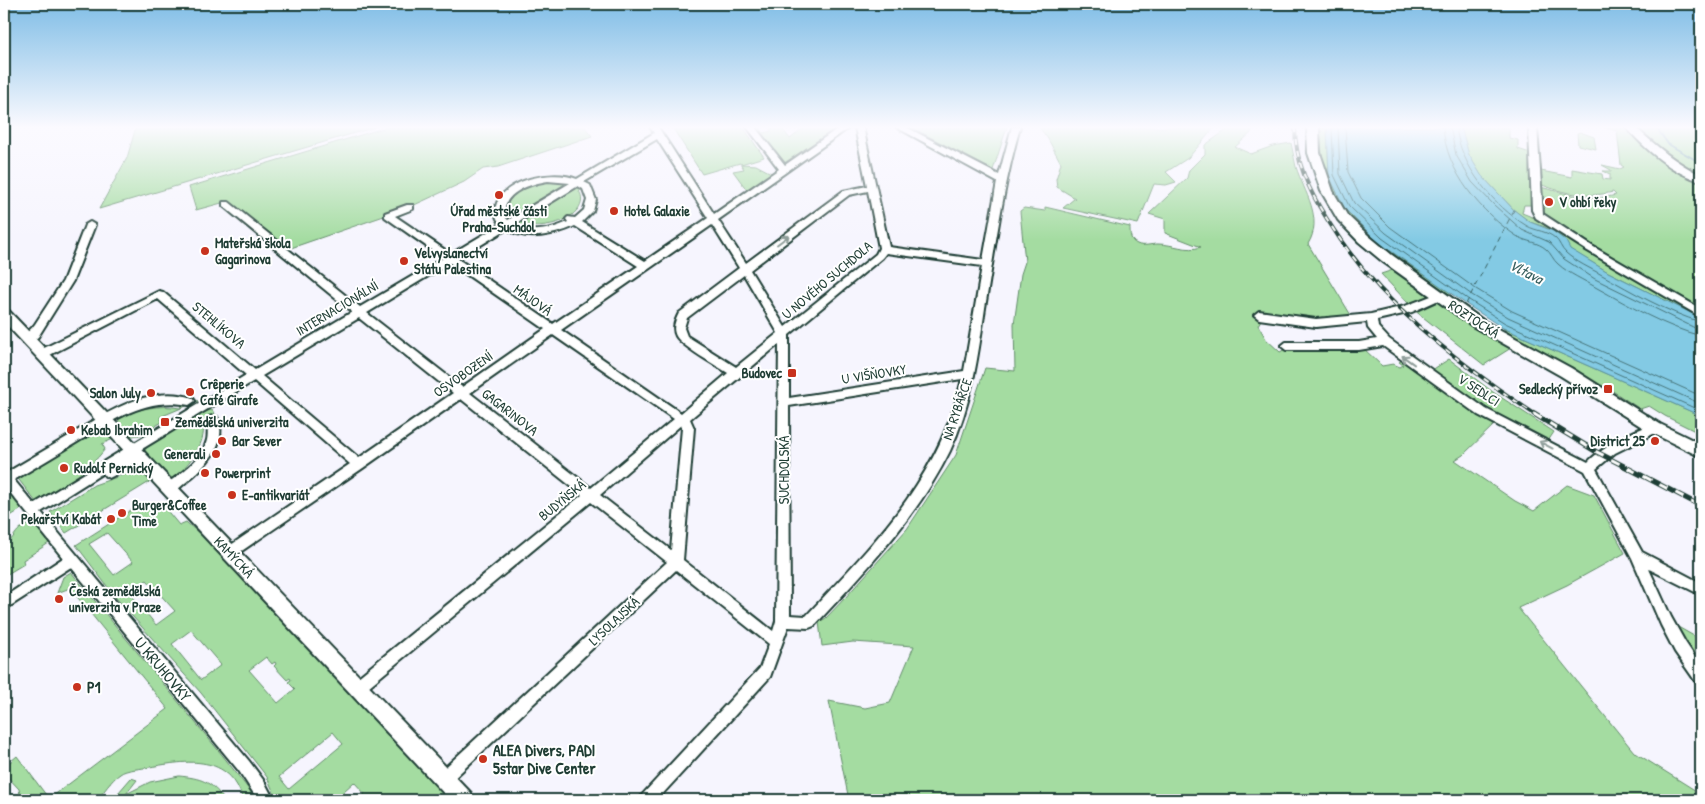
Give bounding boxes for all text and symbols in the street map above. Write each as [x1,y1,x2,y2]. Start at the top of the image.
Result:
marker: Úřad městské části Praha-Suchdol [493,189,505,201]
place label: V ohbí řeky [1559,192,1617,213]
marker: V ohbí řeky [1543,196,1555,208]
place label: Úřad městské části Praha-Suchdol [451,201,547,236]
place label: Hotel Galaxie [624,201,690,220]
marker: Hotel Galaxie [608,205,620,217]
place label: Mateřská škola Gagarinova [215,233,291,270]
one-way arrow [776,235,790,245]
street label: U NOVÉHO SUCHDOLA [777,236,876,323]
place label: Velvyslanectví Státu Palestina [414,243,492,278]
marker: Mateřská škola Gagarinova [199,245,211,257]
water label: Vltava [1506,254,1549,290]
marker: Velvyslanectví Státu Palestina [398,255,410,267]
street label: INTERNACIONÁLNÍ [292,275,382,340]
street label: MÁJOVÁ [510,280,556,320]
street label: ROZTOCKÁ [1445,295,1504,342]
street label: STEHLÍKOVA [189,297,250,353]
street label: OSVOBOZENÍ [429,346,496,401]
one-way arrow [1401,355,1415,365]
street label: U VIŠŇOVKY [840,359,908,388]
place label: Budovec [742,363,783,382]
marker: Budovec [786,367,798,379]
street label: V SEDLCI [1455,369,1504,410]
place label: Crêperie Café Girafe [200,374,259,409]
street label: NA RYBÁŘCE [937,375,976,442]
place label: Sedlecký přívoz [1519,379,1598,400]
place label: Salon July [90,383,141,404]
marker: Sedlecký přívoz [1602,383,1614,395]
street label: GAGARINOVA [478,384,543,440]
marker: Crêperie Café Girafe [184,386,196,398]
marker: Salon July [145,387,157,399]
place label: Zemědělská univerzita [175,412,289,431]
marker: Zemědělská univerzita [159,416,171,428]
place label: Kebab Ibrahim [81,420,153,439]
marker: Kebab Ibrahim [65,424,77,436]
place label: Bar Sever [232,431,282,450]
place label: District 25 [1591,431,1645,450]
marker: Bar Sever [216,435,228,447]
marker: District 25 [1649,435,1661,447]
street label: SUCHDOLSKÁ [774,436,793,504]
one-way arrow [1538,440,1553,450]
place label: Generali [164,444,206,463]
marker: Generali [210,448,222,460]
place label: Rudolf Pernický [74,458,153,479]
marker: Rudolf Pernický [58,462,70,474]
place label: Powerprint [215,463,272,484]
marker: Powerprint [199,467,211,479]
street label: BUDYŇSKÁ [534,475,589,525]
place label: E-antikvariát [242,485,311,504]
marker: E-antikvariát [226,489,238,501]
place label: Burger&Coffee Time [131,495,207,530]
marker: Burger&Coffee Time [116,507,128,519]
place label: Pekařství Kabát [21,509,102,528]
marker: Pekařství Kabát [105,513,117,525]
street label: KAMÝCKÁ [210,532,259,582]
place label: Česká zemědělská univerzita v Praze [69,581,162,616]
street label: LYSOLAJSKÁ [584,592,643,649]
marker: Česká zemědělská univerzita v Praze [53,593,65,605]
street label: U KRUHOVKY [130,632,196,706]
place label: P1 [87,676,101,698]
marker: P1 [71,681,83,693]
place label: ALEA Divers, PADI 5star Dive Center [493,739,596,779]
marker: ALEA Divers, PADI 5star Dive Center [477,753,489,765]

